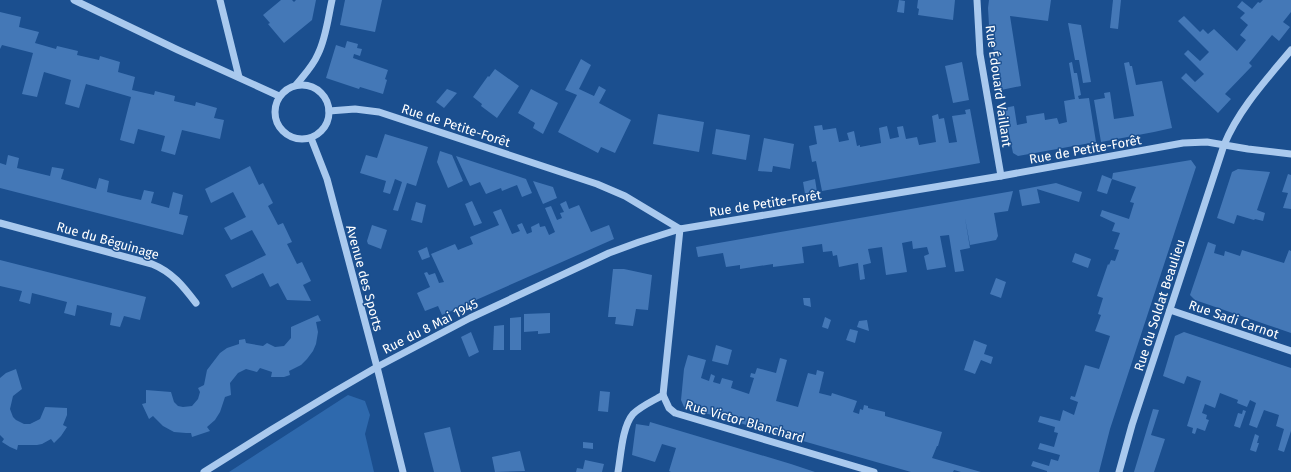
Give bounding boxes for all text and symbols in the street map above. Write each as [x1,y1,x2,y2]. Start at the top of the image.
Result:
street label: Rue Édouard Vaillant [983,24,1015,148]
street label: Rue de Petite-Forêt [399,101,512,150]
street label: Rue de Petite-Forêt [1028,132,1143,167]
street label: Rue de Petite-Forêt [708,187,823,220]
street label: Rue du Béguinage [55,219,161,262]
street label: Avenue des Sports [343,223,386,333]
street label: Rue du Soldat Beaulieu [1131,237,1188,373]
street label: Rue du 8 Mai 1945 [380,296,481,357]
street label: Rue Sadi Carnot [1187,297,1281,342]
street label: Rue Victor Blanchard [684,397,806,446]

